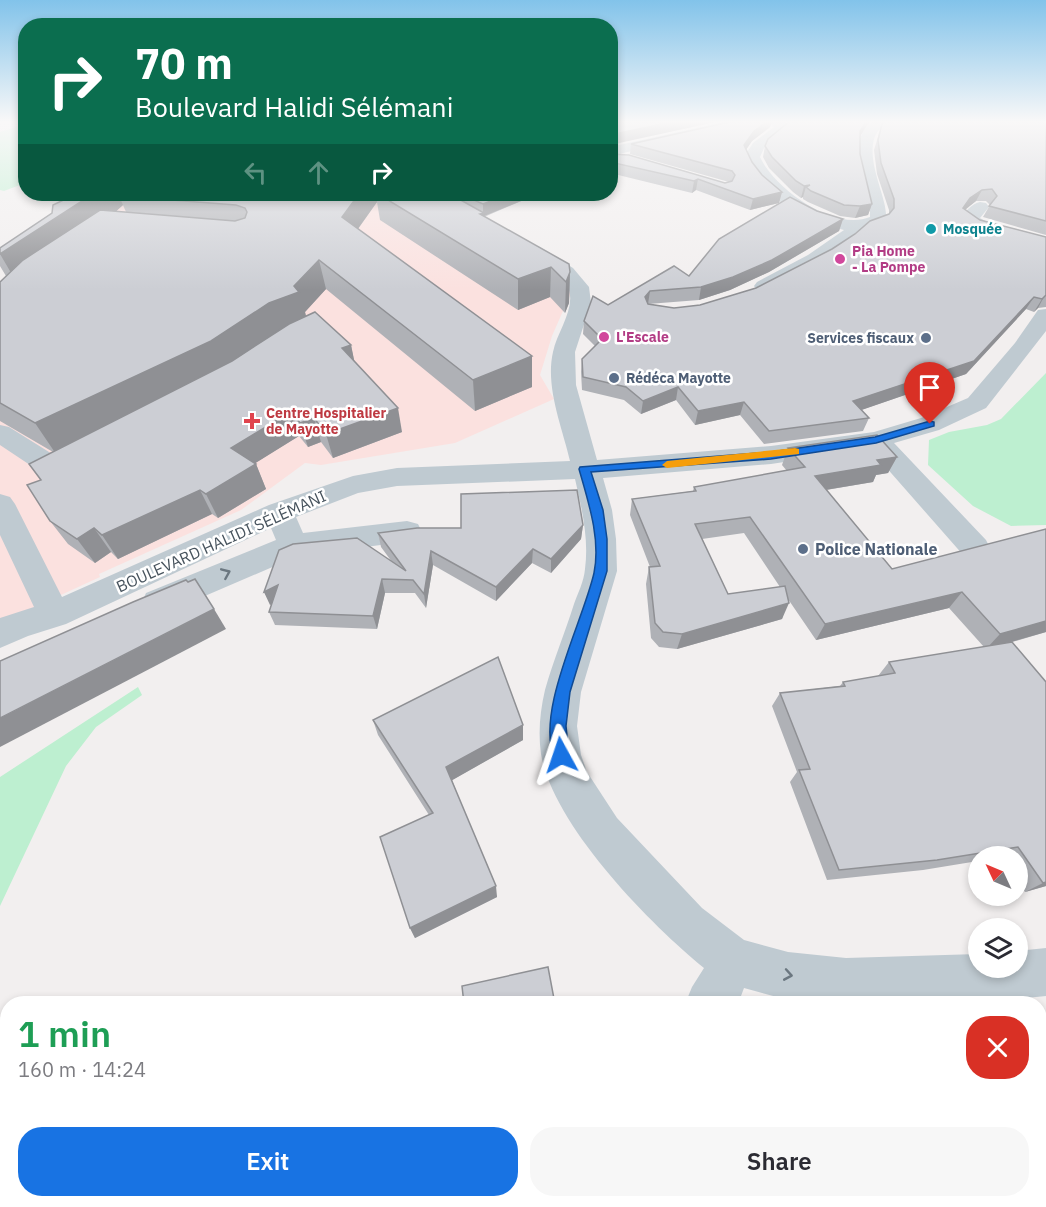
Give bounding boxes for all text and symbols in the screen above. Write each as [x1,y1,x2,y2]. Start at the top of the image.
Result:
text: 70 m [135,36,233,91]
icon: right [36,42,114,120]
text: Boulevard Halidi Sélémani [135,89,453,124]
icon: left [239,156,272,189]
icon: ahead [302,156,335,189]
icon: right [365,156,398,189]
place label: Mosquée [943,220,1002,238]
marker: Mosquée [924,222,938,236]
place label: Pia Home - La Pompe [852,242,926,276]
marker: Pia Home - La Pompe [833,252,847,266]
place label: L'Escale [616,328,669,346]
place label: Services fiscaux [807,329,914,347]
marker: L'Escale [597,330,611,344]
marker: Services fiscaux [919,331,933,345]
pin [904,362,955,424]
place label: Rédéca Mayotte [626,369,731,387]
marker: Rédéca Mayotte [607,371,621,385]
icon: arrive [913,371,946,404]
place label: Centre Hospitalier de Mayotte [266,404,386,438]
marker: Centre Hospitalier de Mayotte [243,412,261,430]
street label: BOULEVARD HALIDI SÉLÉMANI [113,485,329,596]
place label: Police Nationale [815,539,937,559]
marker: Police Nationale [796,542,810,556]
one-way arrow [220,568,231,580]
position arrow [529,723,593,787]
north arrow [968,846,1028,906]
map controls [968,846,1028,978]
button: layers [968,918,1028,978]
one-way arrow [783,968,793,981]
text: 1 min [18,1010,111,1057]
button: close [966,1016,1029,1079]
text: 160 m · 14:24 [18,1056,146,1083]
button: Exit [18,1127,518,1196]
button: Share [530,1127,1029,1196]

